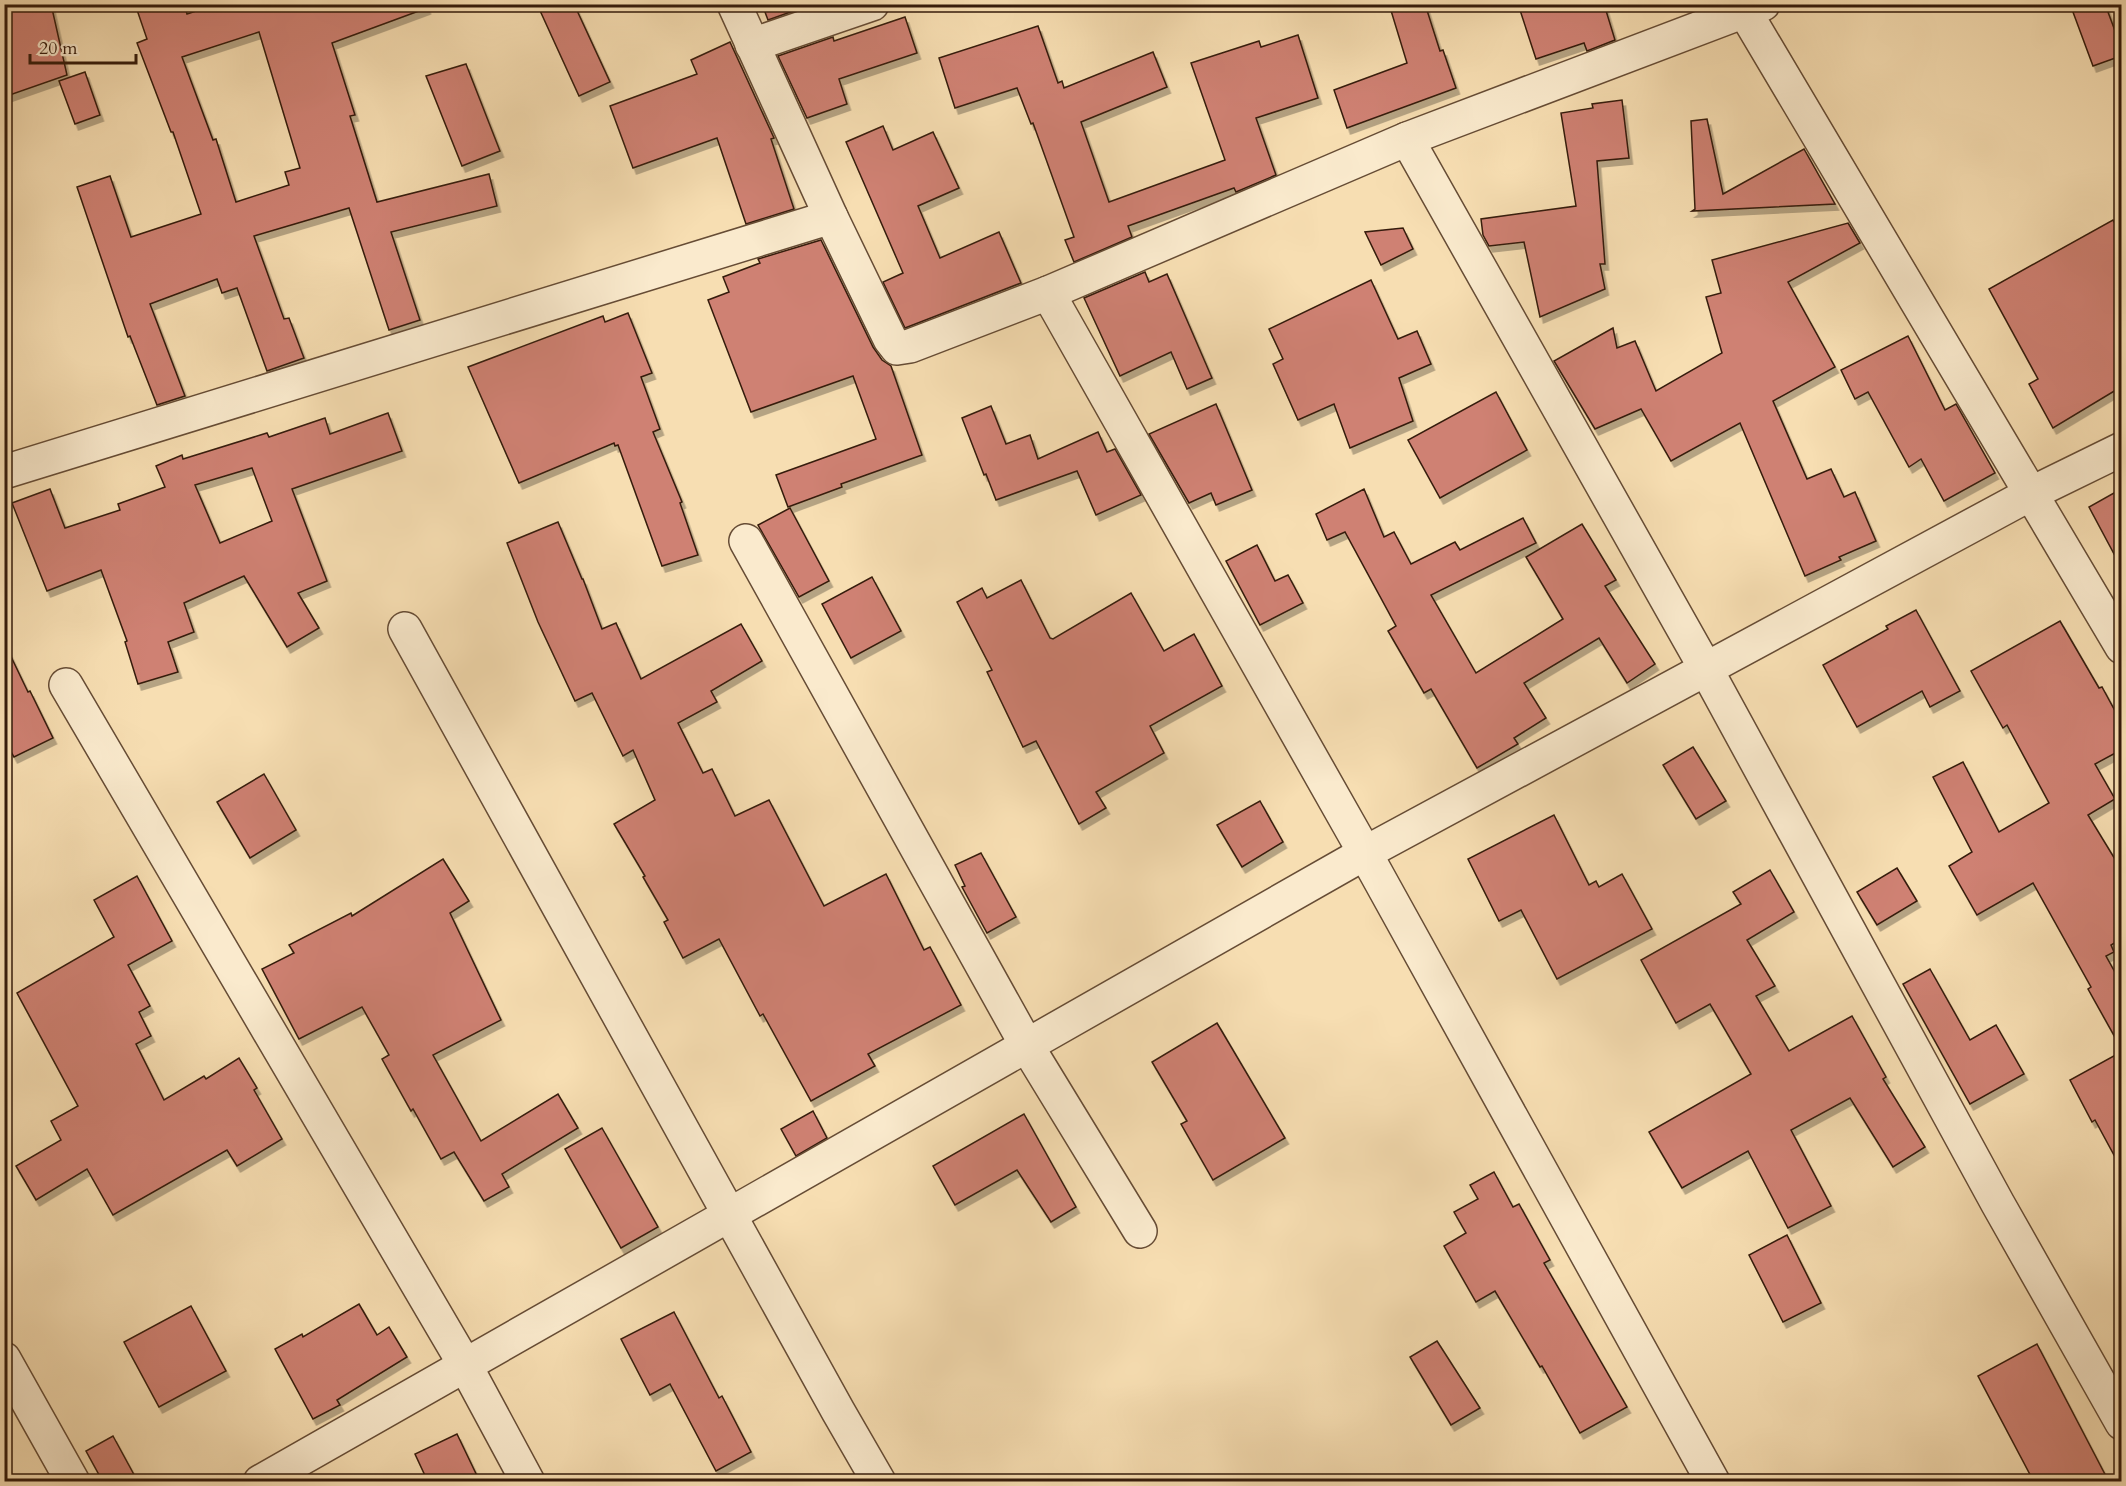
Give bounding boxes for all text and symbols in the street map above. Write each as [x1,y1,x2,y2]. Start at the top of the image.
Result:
scale bar [30,27,136,65]
text: 20 m [39,36,78,61]

